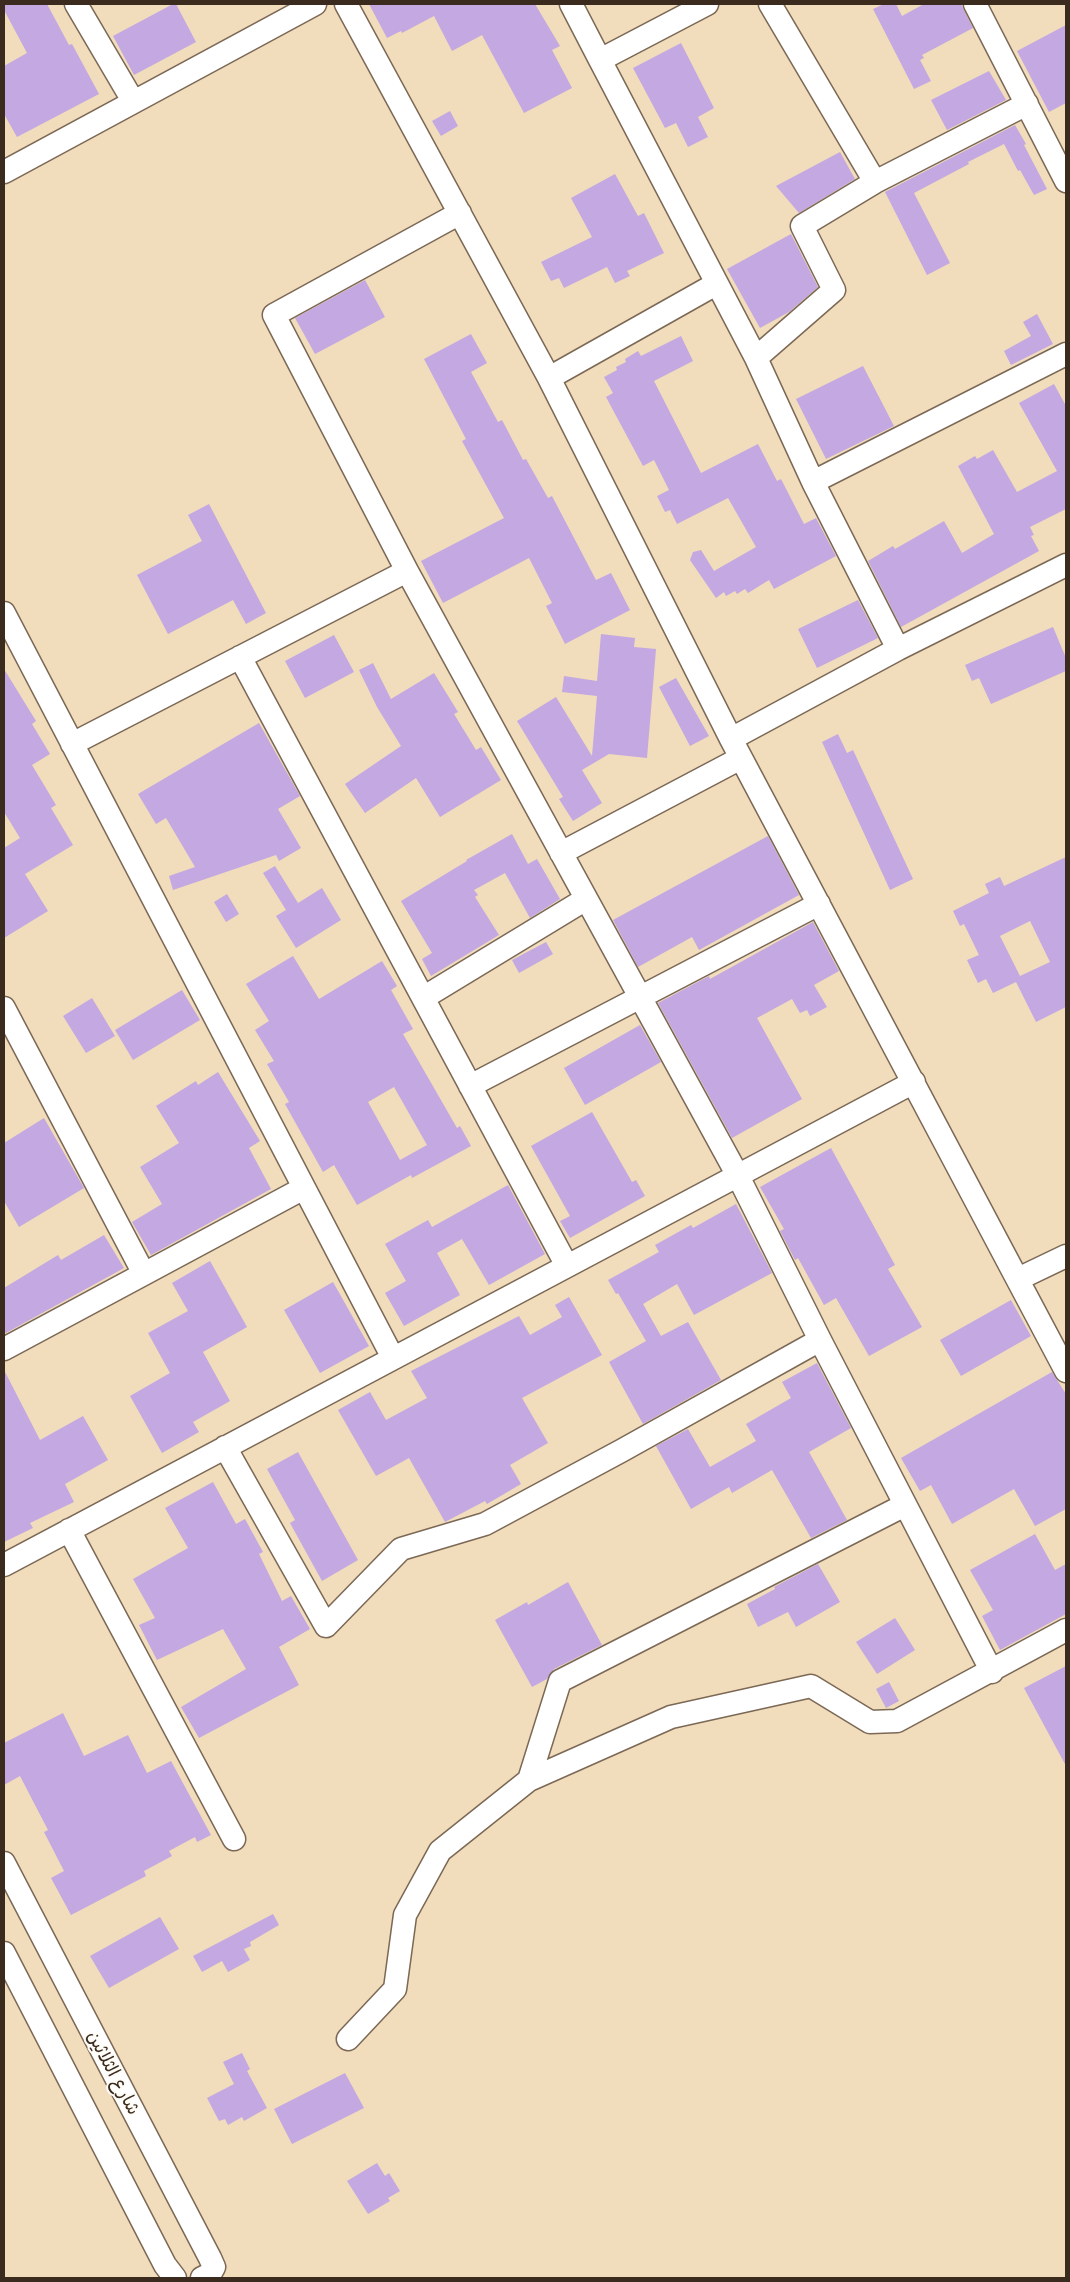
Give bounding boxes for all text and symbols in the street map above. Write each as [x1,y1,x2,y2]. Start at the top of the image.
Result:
street label: شارع الثلاثين [82,2027,144,2119]

